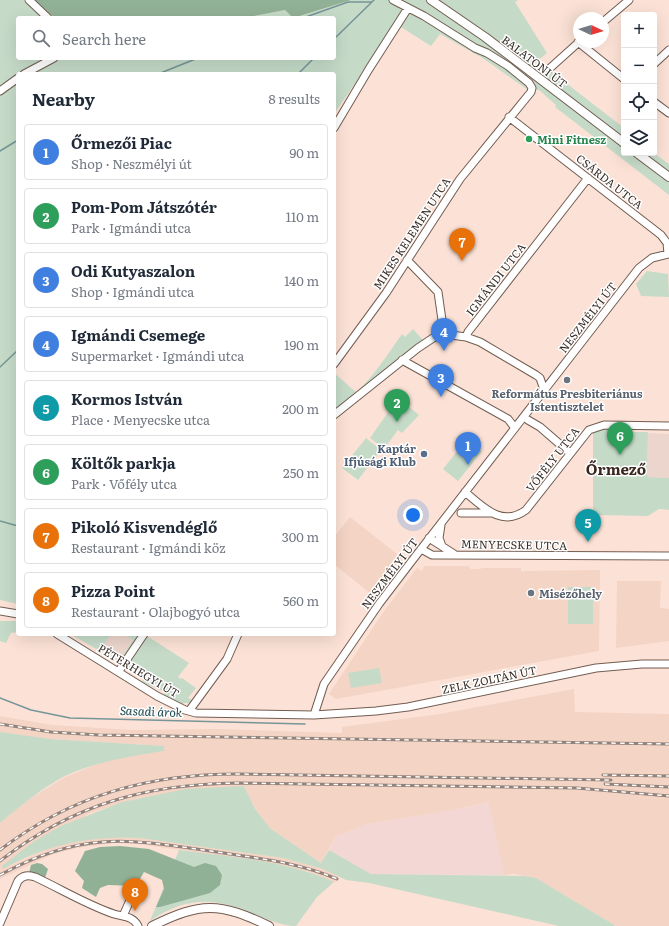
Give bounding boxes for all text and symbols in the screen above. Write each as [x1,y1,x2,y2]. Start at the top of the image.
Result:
north arrow [573,12,609,48]
map controls [621,12,657,156]
button: + [621,12,657,48]
search box [16,16,336,60]
icon: search [30,27,52,49]
text: Search here [62,27,146,50]
street label: BALATONI ÚT [499,31,571,91]
button: − [621,48,657,84]
button: locate [621,84,657,120]
text: Nearby [32,86,95,111]
text: 8 results [269,89,320,108]
button: layers [621,120,657,156]
text: Őrmezői Piac [71,131,172,154]
place label: Mini Fitnesz [537,131,606,147]
marker: Mini Fitnesz [524,134,534,144]
text: 1 [43,143,49,162]
text: 90 m [289,143,319,162]
street label: CSÁRDA UTCA [573,150,647,212]
text: Shop · Neszmélyi út [71,154,192,173]
street label: MIKES KELEMEN UTCA [369,174,453,292]
text: Pom-Pom Játszótér [71,195,217,218]
text: 2 [43,207,49,226]
text: 110 m [286,207,319,226]
text: Park · Igmándi utca [71,218,191,237]
pin: 7 [449,228,475,261]
street label: IGMÁNDI UTCA [461,239,529,319]
text: Odi Kutyaszalon [71,259,195,282]
text: 3 [42,271,50,290]
text: 140 m [284,271,319,290]
street label: NESZMÉLYI ÚT [554,278,620,356]
text: Shop · Igmándi utca [71,282,194,301]
pin: 4 [431,318,457,351]
text: Igmándi Csemege [71,323,205,346]
text: 4 [42,335,50,354]
text: 190 m [284,335,319,354]
text: Supermarket · Igmándi utca [71,346,244,365]
pin: 3 [428,364,454,397]
marker: Református Presbiteriánus Istentisztelet [562,375,572,385]
place label: Református Presbiteriánus Istentisztelet [491,385,643,414]
text: Kormos István [71,387,183,410]
pin: 2 [384,389,410,422]
text: 5 [42,399,50,418]
text: 200 m [282,399,319,418]
text: Place · Menyecske utca [71,410,210,429]
pin: 6 [607,422,633,455]
street label: VŐFÉLY UTCA [522,423,582,495]
pin: 1 [455,432,481,465]
place label: Kaptár Ifjúsági Klub [344,440,416,469]
marker: Kaptár Ifjúsági Klub [419,449,429,459]
text: Költők parkja [71,451,176,474]
district label: Őrmező [586,457,646,480]
text: 6 [42,463,50,482]
text: 250 m [283,463,319,482]
text: Park · Vőfély utca [71,474,177,493]
your location [403,505,423,525]
pin: 5 [575,509,601,542]
text: Pikoló Kisvendéglő [71,515,217,538]
text: 7 [42,527,50,546]
text: 300 m [282,527,319,546]
street label: NESZMÉLYI ÚT [357,534,421,612]
street label: MENYECSKE UTCA [461,535,567,553]
text: Restaurant · Igmándi köz [71,538,226,557]
text: Pizza Point [71,579,155,602]
place label: Misézőhely [539,585,602,601]
marker: Misézőhely [526,588,536,598]
text: 8 [42,591,50,610]
text: 560 m [283,591,319,610]
text: Restaurant · Olajbogyó utca [71,602,240,621]
street label: PÉTERHEGYI ÚT [95,639,183,701]
street label: ZELK ZOLTÁN ÚT [440,661,538,697]
water label: Sasadi árok [120,701,183,721]
pin: 8 [122,878,148,911]

